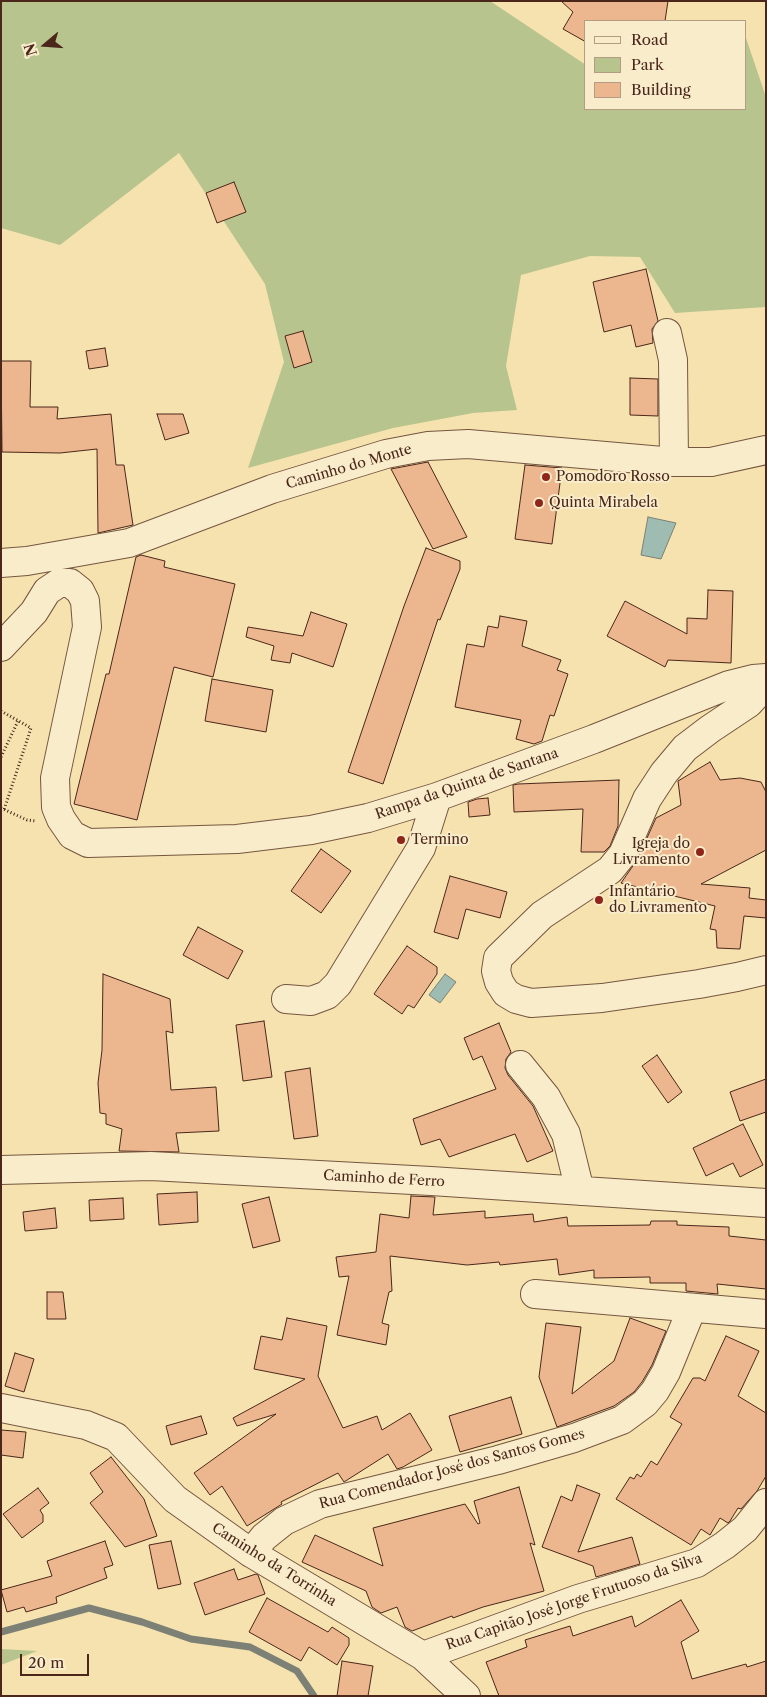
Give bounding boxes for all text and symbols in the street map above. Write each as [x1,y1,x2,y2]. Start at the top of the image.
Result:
north arrow [20,20,70,70]
legend [584,20,747,110]
text: Road [631,30,668,49]
text: N [20,41,41,58]
text: Park [631,55,664,74]
text: Building [631,80,691,99]
street label: Caminho do Monte [284,441,414,493]
place label: Pomodoro Rosso [556,469,670,485]
marker: Pomodoro Rosso [540,471,552,483]
place label: Quinta Mirabela [549,495,658,511]
marker: Quinta Mirabela [533,497,545,509]
street label: Rampa da Quinta de Santana [373,745,561,823]
place label: Termino [411,832,469,848]
marker: Termino [395,834,407,846]
place label: Igreja do Livramento [613,836,690,869]
marker: Igreja do Livramento [694,846,706,858]
place label: Infantário do Livramento [609,884,707,916]
marker: Infantário do Livramento [593,894,605,906]
street label: Caminho de Ferro [323,1167,445,1191]
street label: Rua Comendador José dos Santos Gomes [317,1425,587,1513]
street label: Caminho da Torrinha [209,1520,339,1610]
street label: Rua Capitão José Jorge Frutuoso da Silva [444,1550,704,1654]
scale bar [22,1644,91,1676]
text: 20 m [28,1653,64,1672]

